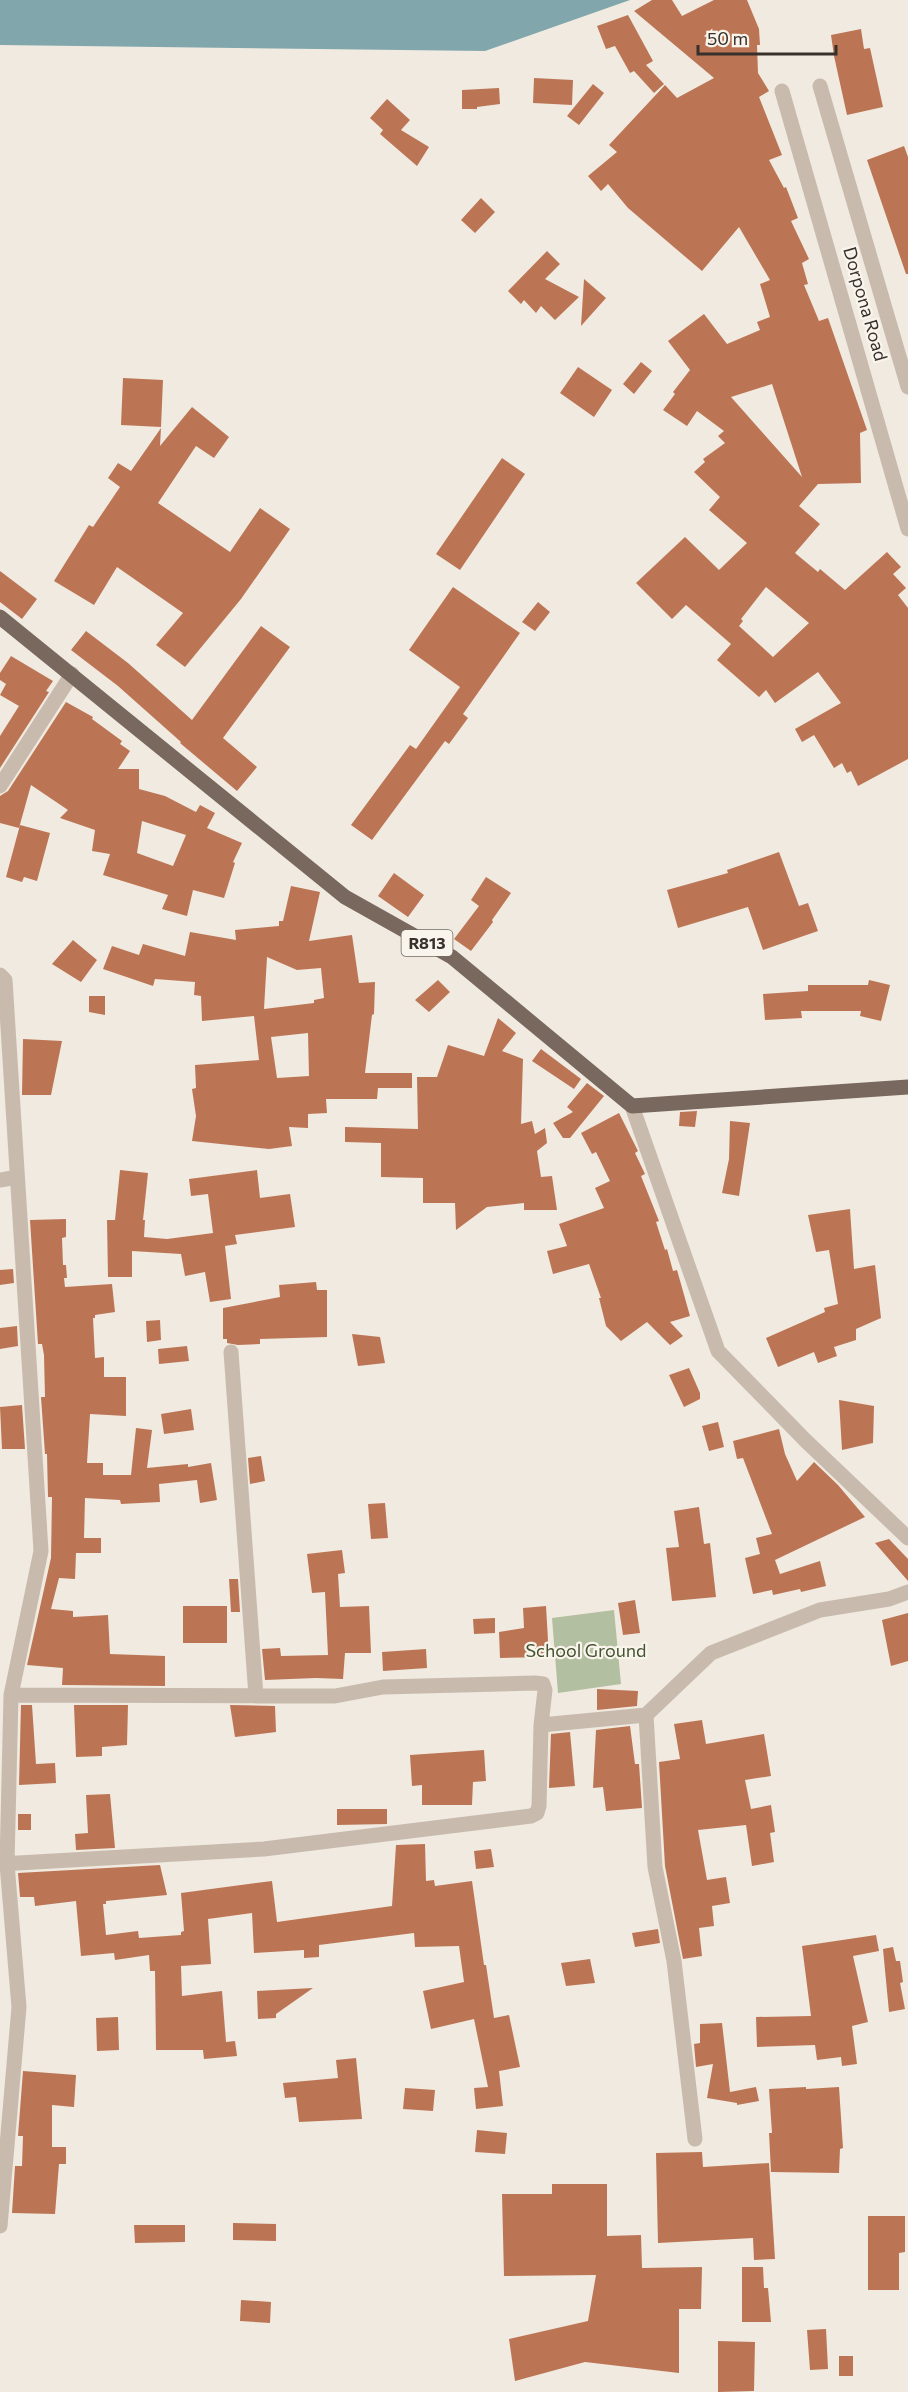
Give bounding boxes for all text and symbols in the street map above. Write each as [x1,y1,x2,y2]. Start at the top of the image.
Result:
scale bar [698,18,836,56]
text: 50 m [707,27,748,49]
street label: Dorpona Road [839,244,893,363]
road number: R813 [402,930,452,956]
park label: School Ground [526,1639,646,1661]

